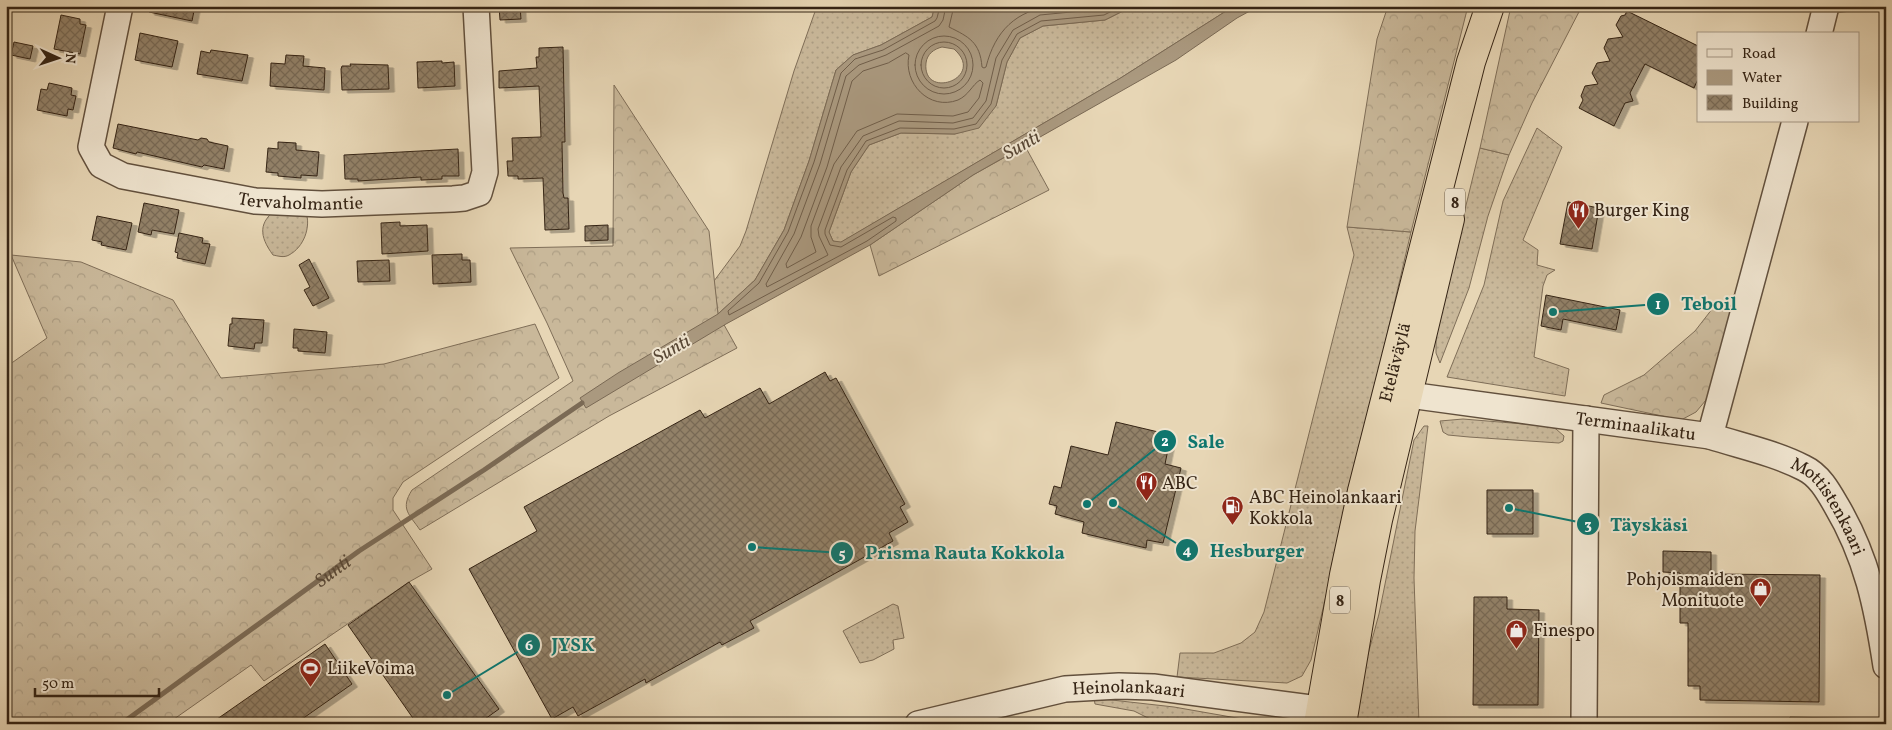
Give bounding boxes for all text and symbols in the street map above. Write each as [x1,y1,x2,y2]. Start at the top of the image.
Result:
north arrow [32,32,82,82]
legend [1697,32,1860,122]
text: Road [1742,44,1776,65]
text: N [60,53,79,64]
text: Water [1742,68,1782,89]
text: Building [1742,94,1799,115]
water label: Sunti [999,125,1046,167]
street label: Tervaholmantie [236,187,364,218]
road number: 8 [1445,188,1465,216]
restaurant icon: Burger King [1566,198,1590,229]
place label: Burger King [1594,199,1689,224]
callout: Teboil [1646,287,1747,321]
text: Teboil [1681,292,1737,318]
text: 1 [1655,295,1661,316]
street label: Eteläväylä [1374,320,1418,405]
water label: Sunti [649,329,696,371]
street label: Terminaalikatu [1574,407,1697,448]
callout: Sale [1153,424,1235,458]
text: Sale [1187,430,1225,456]
text: 2 [1161,432,1169,453]
street label: Mottistenkaari [1786,452,1870,559]
restaurant icon: ABC [1134,471,1158,502]
place label: ABC [1162,472,1198,497]
place label: ABC Heinolankaari Kokkola [1249,486,1402,532]
fuel station icon: ABC Heinolankaari Kokkola [1221,495,1245,526]
callout: Täyskäsi [1575,507,1698,541]
text: Täyskäsi [1610,513,1688,539]
text: 3 [1584,515,1592,536]
callout: Hesburger [1174,533,1314,567]
callout: Prisma Rauta Kokkola [830,536,1075,570]
text: Hesburger [1210,539,1304,565]
text: Prisma Rauta Kokkola [865,541,1065,567]
text: 4 [1182,541,1192,562]
text: 5 [838,544,846,565]
water label: Sunti [310,550,357,594]
place label: Pohjoismaiden Monituote [1626,568,1744,614]
shop icon: Pohjoismaiden Monituote [1748,577,1772,608]
road number: 8 [1330,586,1350,614]
shop icon: Finespo [1505,618,1529,649]
place label: Finespo [1533,619,1595,644]
callout: JYSK [516,628,604,662]
text: JYSK [550,633,595,659]
text: 6 [525,636,533,657]
sports icon: LiikeVoima [299,656,323,687]
place label: LiikeVoima [327,657,415,682]
scale bar [35,665,159,697]
text: 50 m [42,674,74,695]
street label: Heinolankaari [1072,675,1187,705]

